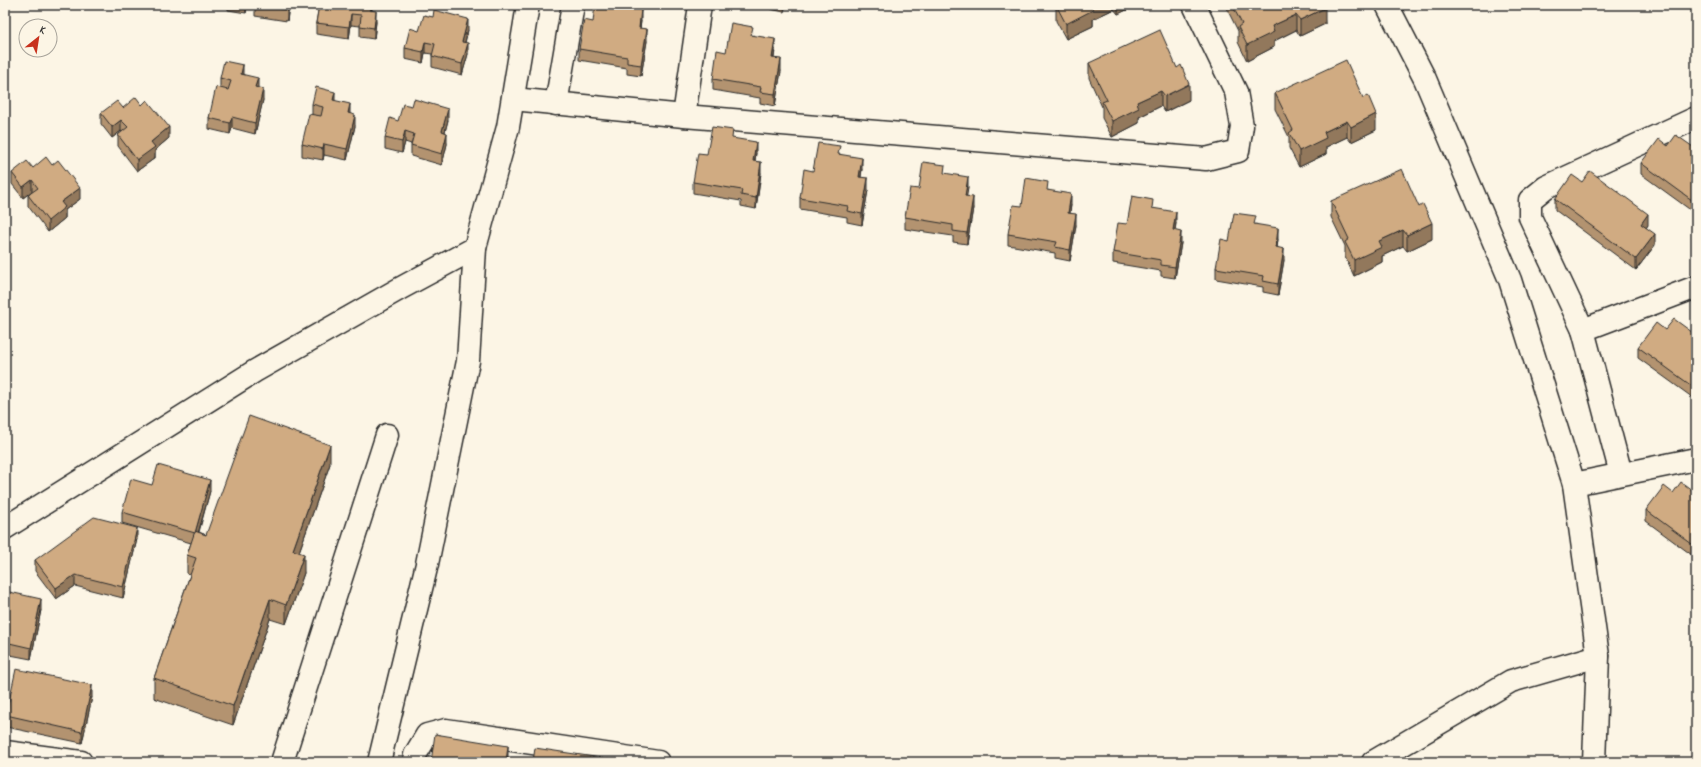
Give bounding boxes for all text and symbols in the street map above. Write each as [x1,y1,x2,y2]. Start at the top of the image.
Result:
north arrow [18,18,58,58]
text: K [36,22,49,39]

